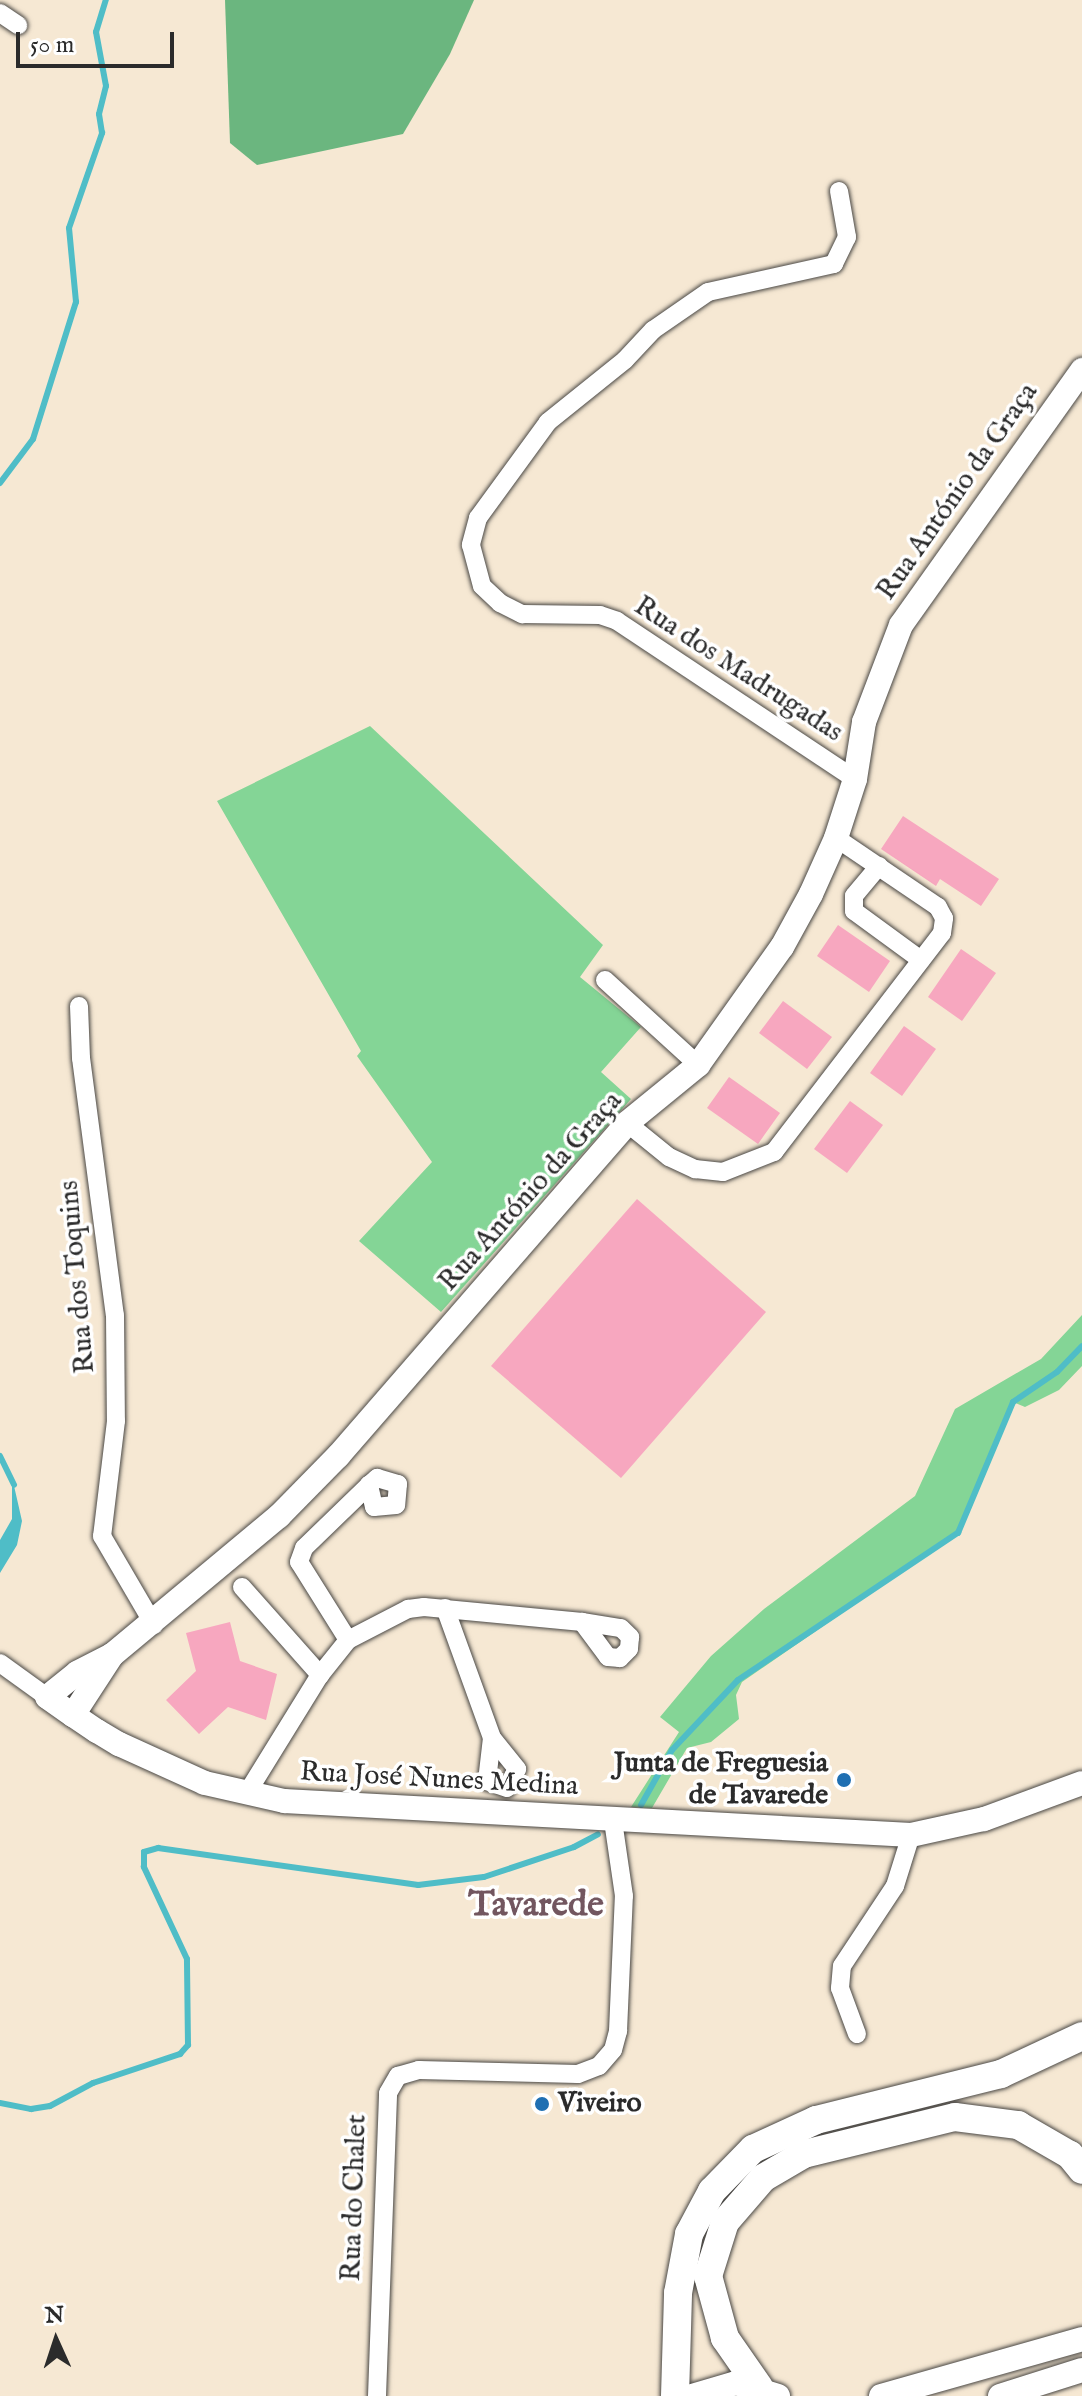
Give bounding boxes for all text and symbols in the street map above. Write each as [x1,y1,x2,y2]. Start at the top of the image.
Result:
scale bar [20,16,178,66]
text: 50 m [30,30,74,61]
street label: Rua António da Graça [870,377,1046,607]
street label: Rua dos Madrugadas [627,590,849,750]
street label: Rua António da Graça [432,1085,630,1299]
street label: Rua dos Toquins [53,1179,103,1375]
place label: Junta de Freguesia de Tavarede [614,1747,828,1813]
street label: Rua José Nunes Medina [299,1756,579,1804]
marker: Junta de Freguesia de Tavarede [835,1771,853,1789]
district label: Tavarede [468,1884,604,1928]
place label: Viveiro [558,2087,642,2121]
marker: Viveiro [533,2095,551,2113]
street label: Rua do Chalet [335,2114,375,2282]
north arrow [16,2300,96,2380]
text: N [44,2302,65,2331]

